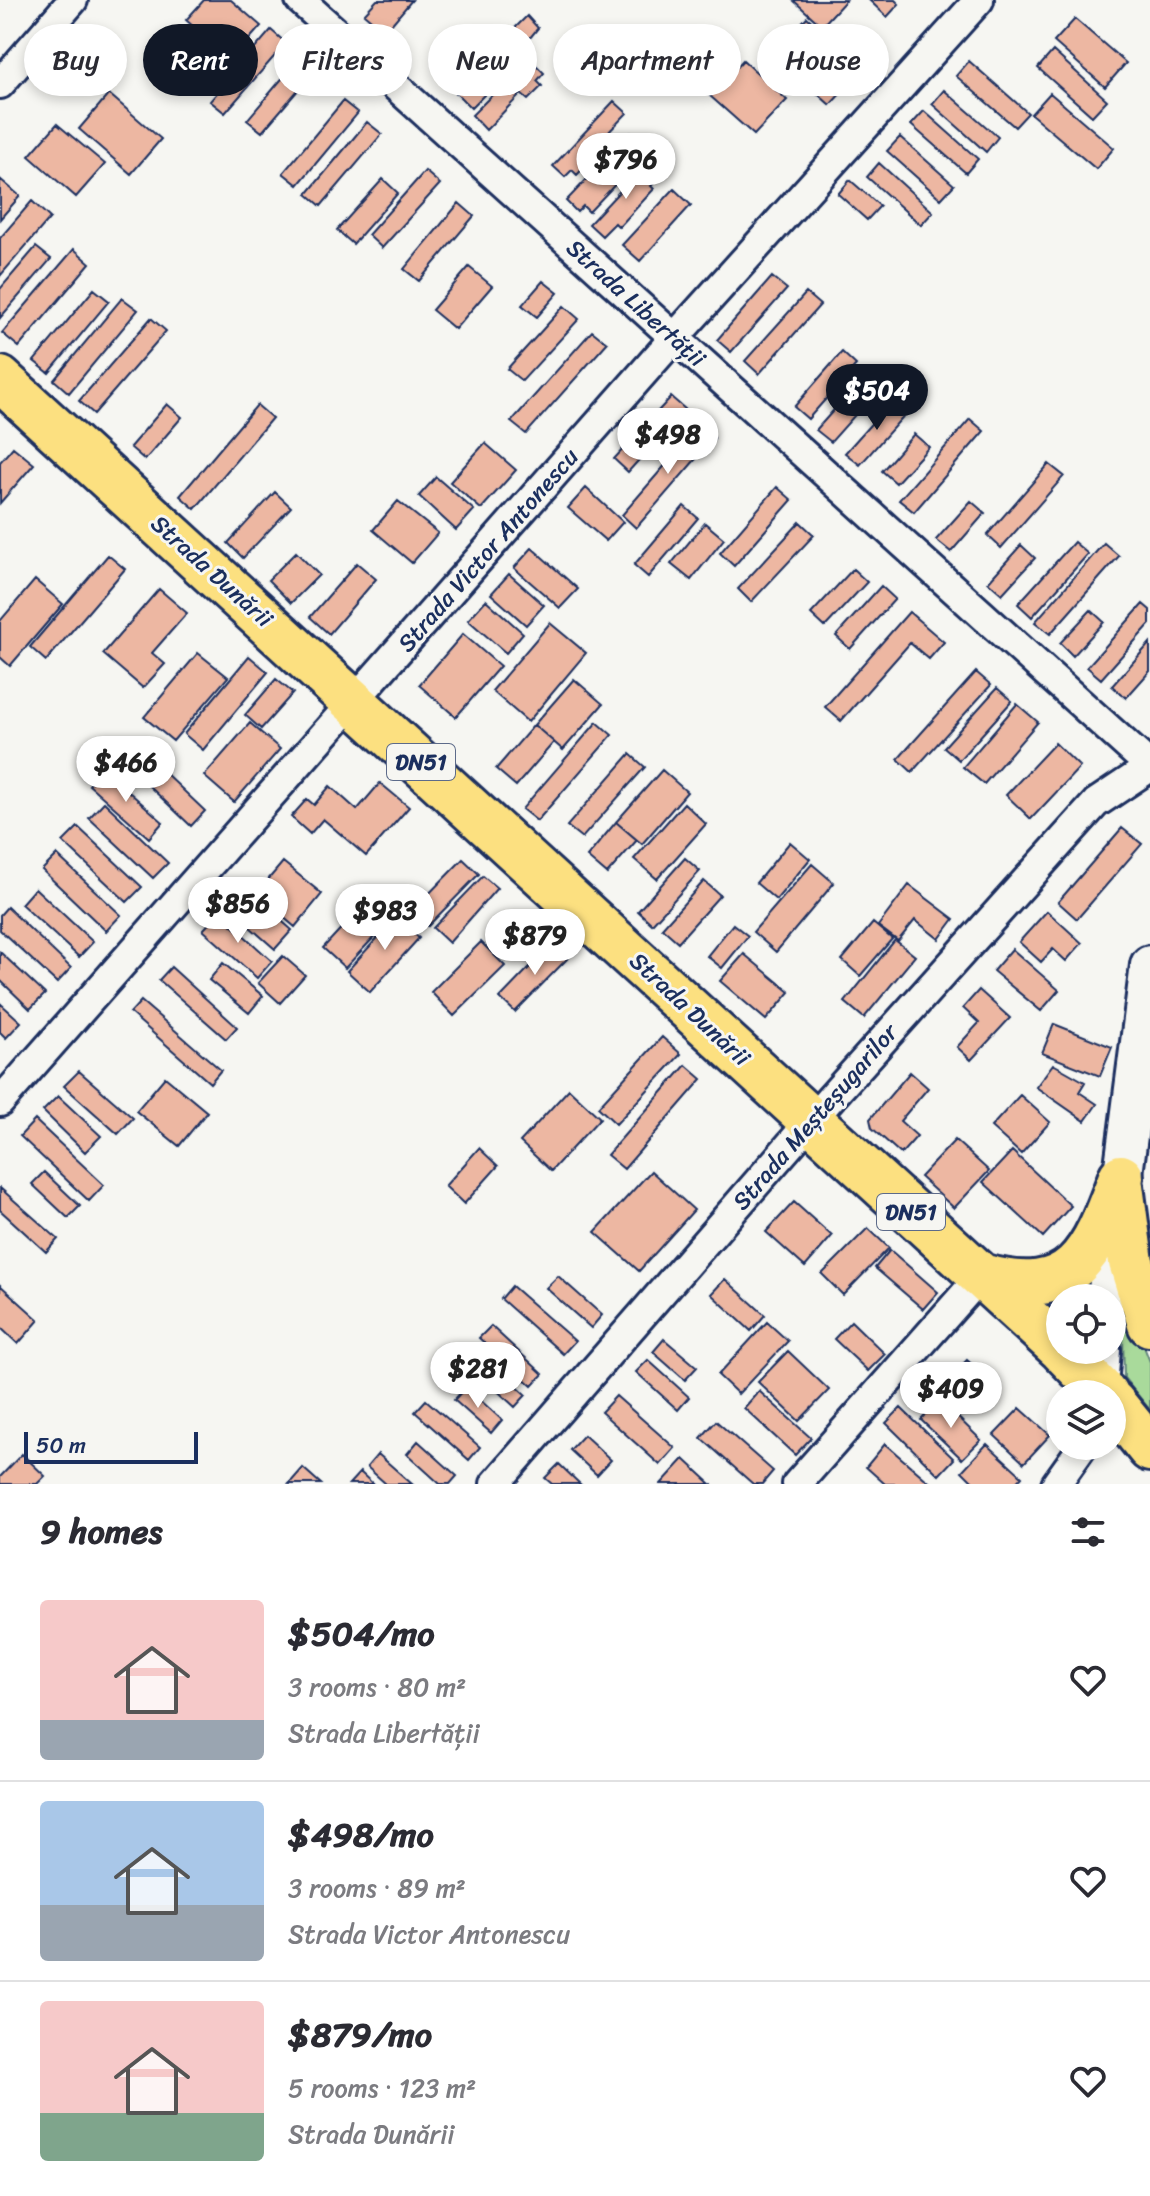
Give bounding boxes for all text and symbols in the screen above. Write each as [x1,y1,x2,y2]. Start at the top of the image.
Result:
chip: Buy [24,24,127,96]
chip: Rent [143,24,258,96]
chip: Filters [274,24,412,96]
chip: New [428,24,537,96]
chip: Apartment [553,24,741,96]
chip: House [757,24,889,96]
pin: $796 [579,133,673,201]
text: $796 [594,136,658,182]
street label: Strada Libertății [556,228,716,378]
pin: $504 [830,364,924,432]
text: $504 [844,367,910,413]
pin: $498 [621,408,715,476]
text: $498 [635,411,701,457]
street label: Strada Victor Antonescu [387,438,589,662]
street label: Strada Dunării [141,504,284,639]
pin: $466 [79,736,173,804]
text: $466 [94,739,158,785]
road number: DN51 [387,744,455,780]
pin: $856 [191,877,285,945]
text: $856 [206,880,270,926]
pin: $983 [338,884,432,952]
text: $983 [353,887,417,933]
pin: $879 [488,909,582,977]
text: $879 [503,912,567,958]
street label: Strada Dunării [619,941,762,1078]
street label: Strada Meșteșugarilor [721,1012,910,1220]
road number: DN51 [877,1194,945,1230]
map controls [1046,1284,1126,1460]
button: locate [1046,1284,1126,1364]
pin: $281 [431,1342,525,1410]
text: $281 [448,1345,508,1391]
pin: $409 [904,1362,998,1430]
text: $409 [918,1365,984,1411]
button: layers [1046,1380,1126,1460]
text: 50 m [36,1426,86,1465]
scale bar [24,1428,198,1464]
text: 9 homes [40,1502,162,1562]
icon: filters [1066,1510,1110,1554]
text: $504/mo [288,1604,435,1664]
icon: home [104,1632,200,1728]
icon: heart [1066,1658,1110,1702]
text: 3 rooms · 80 m² [288,1664,466,1710]
text: Strada Libertății [288,1710,480,1756]
text: $498/mo [288,1805,434,1865]
icon: home [104,1833,200,1929]
icon: heart [1066,1859,1110,1903]
text: 3 rooms · 89 m² [288,1865,466,1911]
text: Strada Victor Antonescu [288,1911,570,1957]
text: $879/mo [288,2005,432,2065]
icon: home [104,2033,200,2129]
icon: heart [1066,2059,1110,2103]
text: 5 rooms · 123 m² [288,2065,476,2111]
text: Strada Dunării [288,2111,454,2157]

